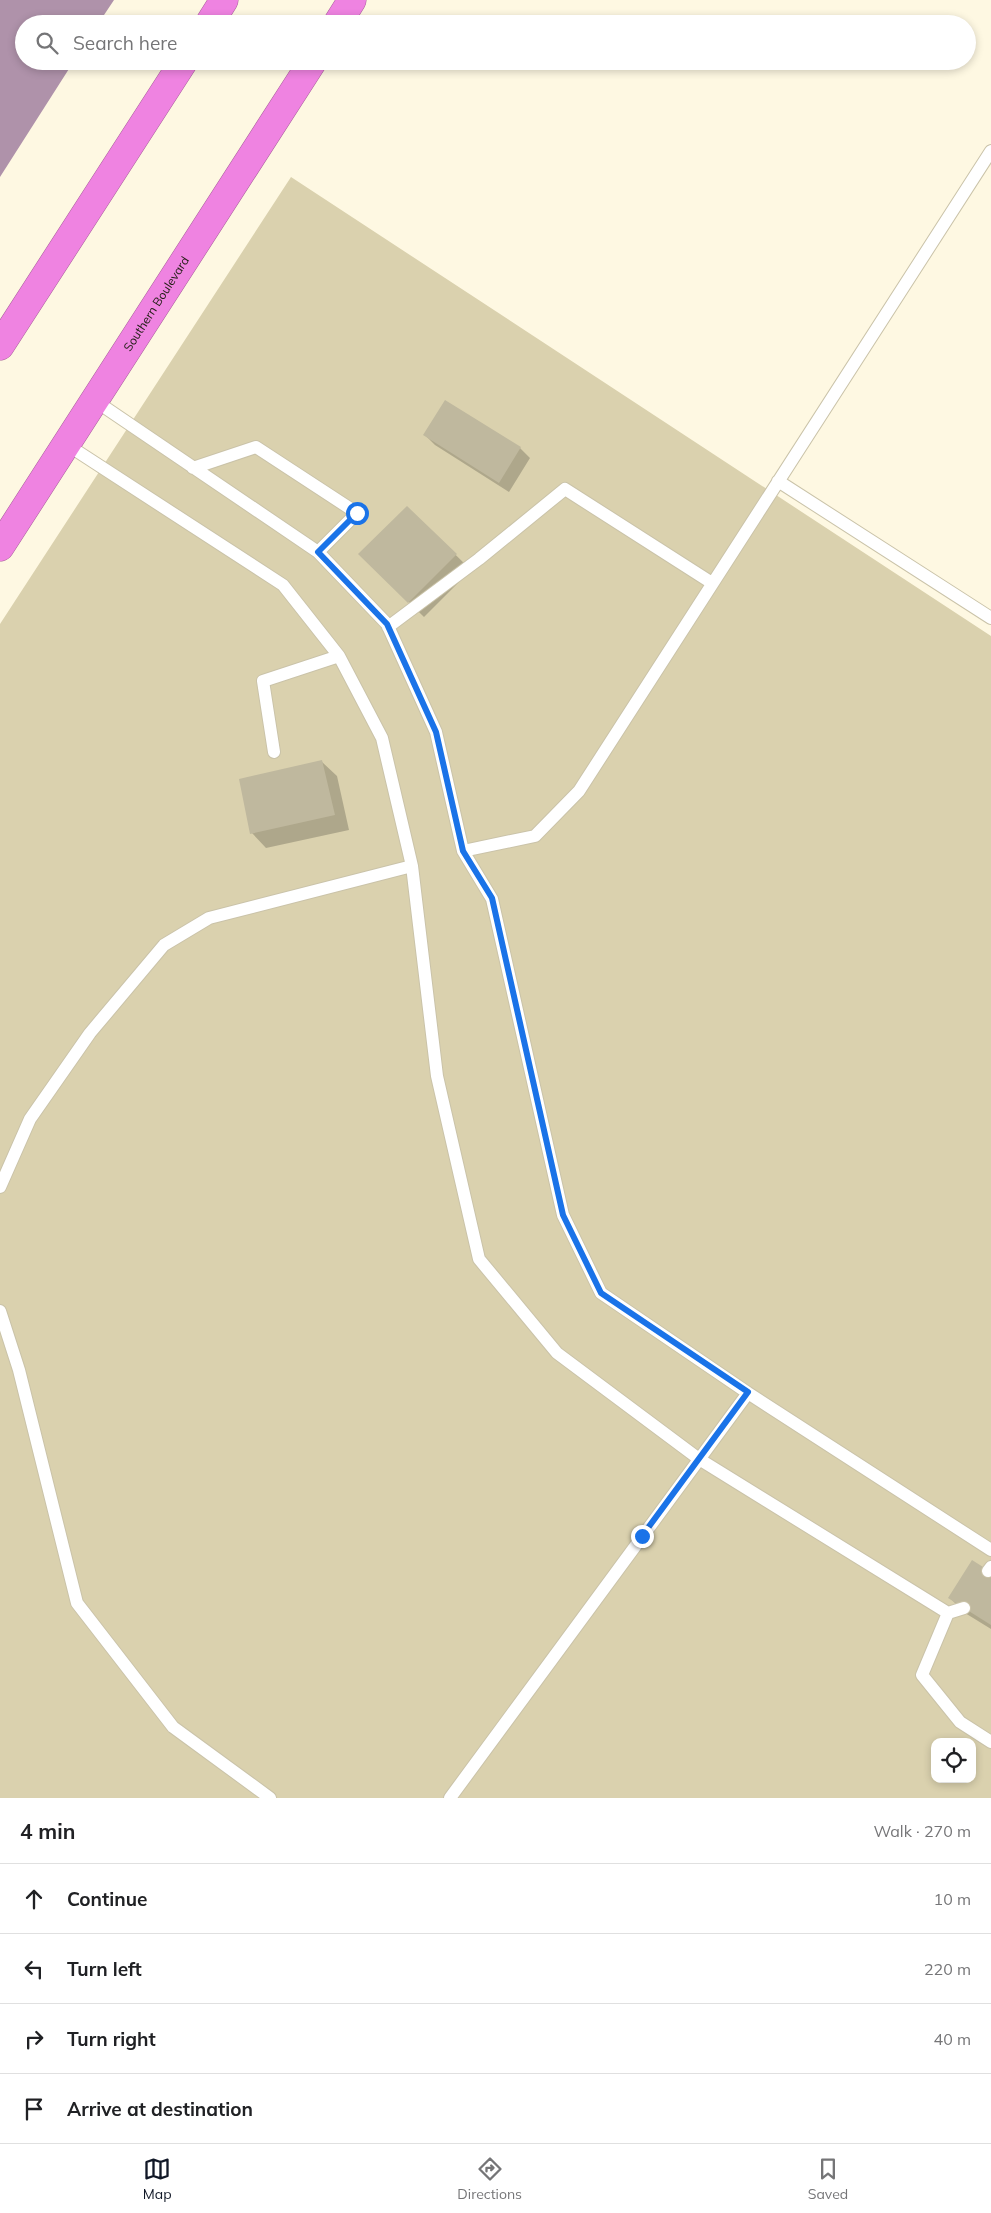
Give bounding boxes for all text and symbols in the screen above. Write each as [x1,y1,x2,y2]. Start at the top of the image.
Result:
search box [15,15,976,70]
icon: search [33,29,61,57]
text: Search here [73,31,177,55]
street label: Southern Boulevard [120,254,192,354]
route start [346,502,369,525]
route end [631,1525,654,1548]
map controls [931,1738,976,1783]
button: locate [931,1738,976,1783]
text: 4 min [20,1818,75,1844]
text: Walk · 270 m [873,1821,971,1841]
icon: ahead [20,1885,48,1913]
text: Continue [67,1887,147,1911]
text: 10 m [934,1889,971,1909]
icon: left [20,1955,48,1983]
text: Turn left [67,1957,142,1981]
text: 220 m [924,1959,971,1979]
icon: right [20,2025,48,2053]
text: Turn right [67,2027,156,2051]
text: 40 m [934,2029,971,2049]
icon: arrive [20,2095,48,2123]
text: Arrive at destination [67,2097,253,2121]
tab: Map [143,2155,172,2203]
tab: Directions [457,2155,522,2203]
tab: Saved [808,2155,848,2203]

